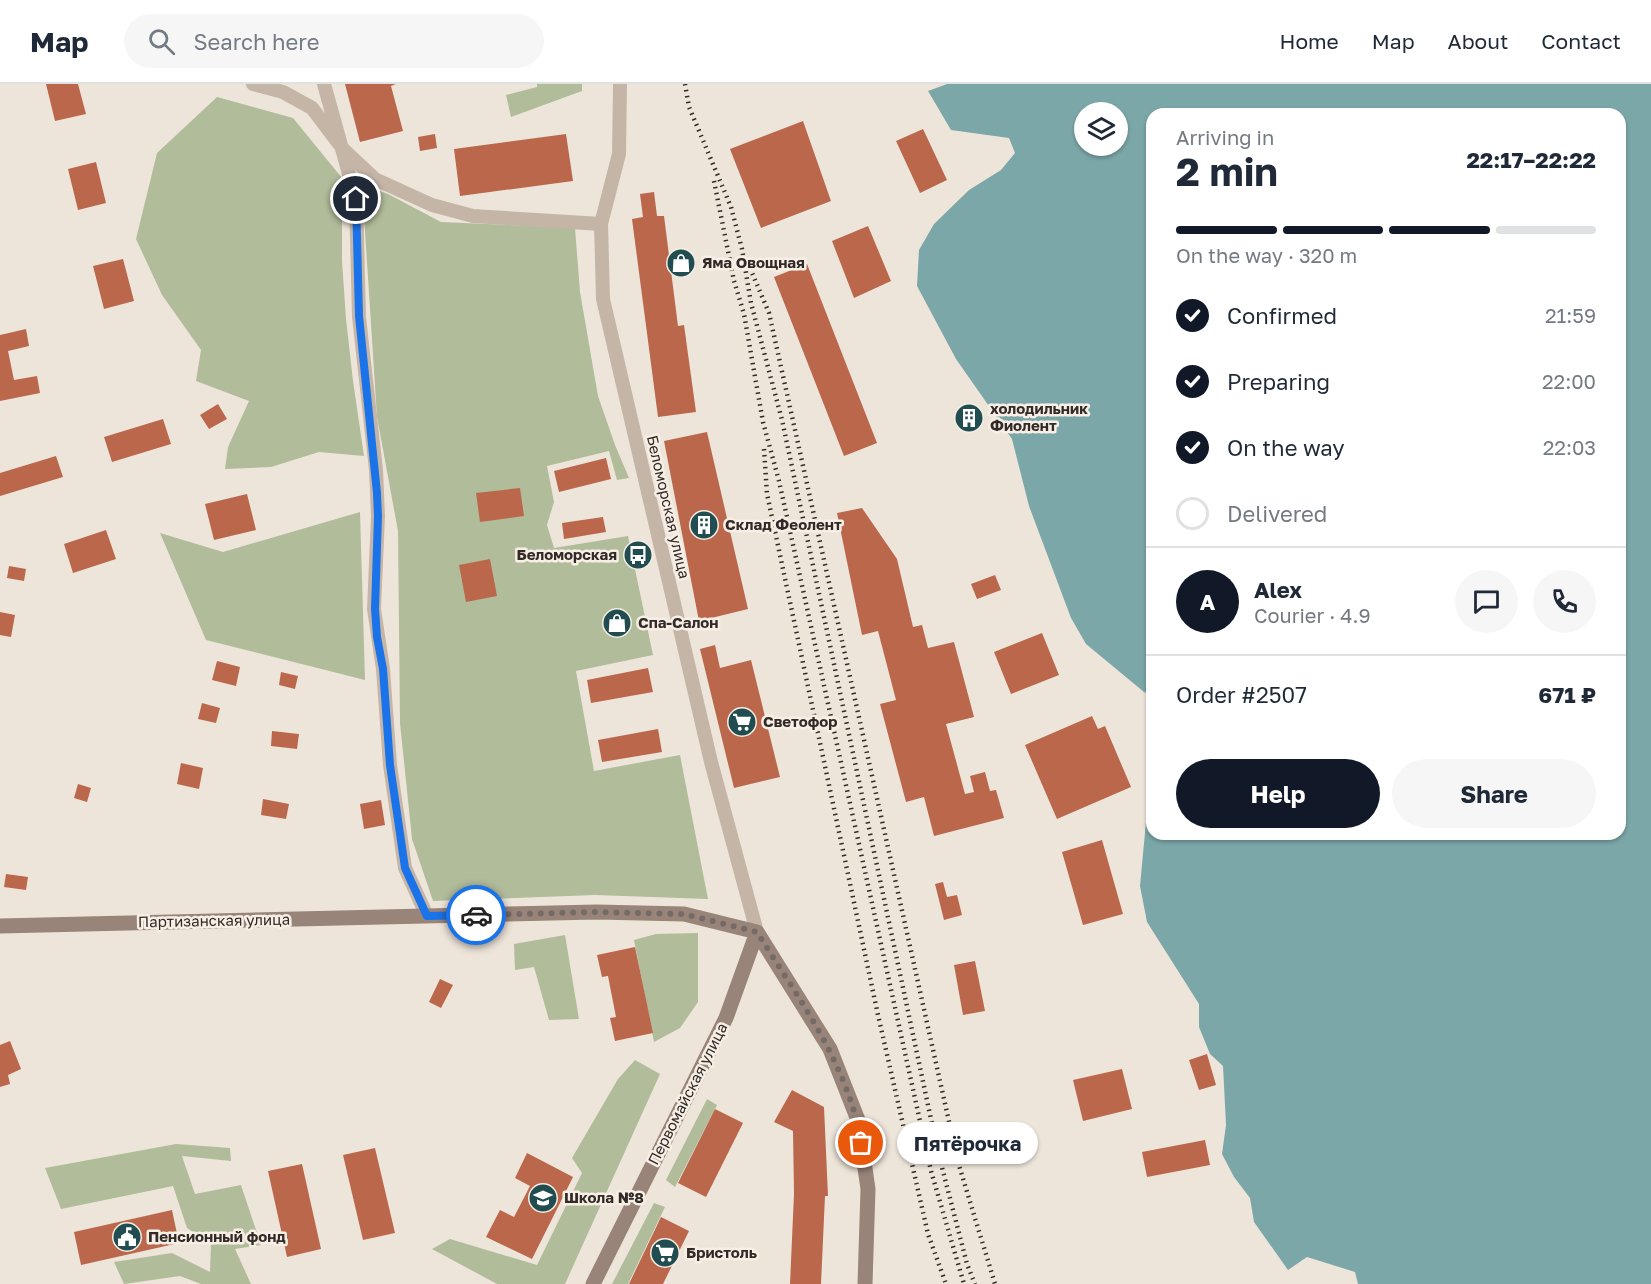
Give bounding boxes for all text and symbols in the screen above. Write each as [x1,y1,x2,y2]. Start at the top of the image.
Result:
search box [124,14,544,68]
text: Map [30,25,88,58]
icon: search [145,25,178,58]
text: Search here [193,28,319,55]
text: Home [1279,28,1339,54]
text: Map [1372,28,1415,54]
text: About [1448,28,1508,54]
text: Contact [1541,28,1621,54]
map controls [1074,102,1128,156]
button: layers [1074,102,1128,156]
text: Arriving in [1176,125,1274,149]
text: 22:17–22:22 [1466,146,1596,173]
text: 2 min [1176,148,1278,195]
pin [330,173,381,224]
icon: home [339,182,372,215]
text: On the way · 320 m [1176,243,1357,267]
shop icon: Яма Овощная [665,247,697,279]
place label: Яма Овощная [702,253,805,271]
icon: check [1176,299,1209,332]
text: Confirmed [1227,302,1337,329]
text: 21:59 [1545,303,1596,327]
icon: check [1176,365,1209,398]
text: Preparing [1227,368,1330,395]
text: 22:00 [1542,369,1596,393]
place label: холодильник Фиолент [990,399,1088,434]
building icon: холодильник Фиолент [953,402,985,434]
icon: check [1176,431,1209,464]
street label: Беломорская улица [644,433,694,580]
text: On the way [1227,434,1345,461]
text: 22:03 [1543,435,1596,459]
text: Delivered [1227,500,1327,527]
building icon: Склад Феолент [688,509,720,541]
place label: Склад Феолент [725,515,842,533]
bus stop icon: Беломорская [622,539,654,571]
place label: Беломорская [516,545,617,563]
button: chat [1455,570,1518,633]
button: phone [1533,570,1596,633]
text: Alex [1254,576,1302,603]
text: A [1200,588,1215,615]
text: Courier · 4.9 [1254,603,1371,627]
shop icon: Спа-Салон [601,607,633,639]
place label: Спа-Салон [638,613,719,631]
text: Order #2507 [1176,681,1307,708]
text: 671 ₽ [1538,681,1596,708]
supermarket icon: Светофор [726,706,758,738]
place label: Светофор [763,712,837,730]
button: Help [1176,759,1380,828]
button: Share [1392,759,1596,828]
courier [446,885,506,945]
icon: car [460,899,493,932]
street label: Партизанская улица [138,910,290,930]
street label: Первомайская улица [644,1020,731,1167]
pin [835,1117,886,1168]
callout: Пятёрочка [897,1122,1038,1164]
icon: bag [844,1126,877,1159]
text: Пятёрочка [914,1131,1021,1155]
school or university icon: Школа №8 [527,1182,559,1214]
place label: Школа №8 [564,1188,644,1206]
public building icon: Пенсионный фонд [111,1221,143,1253]
place label: Пенсионный фонд [148,1227,286,1245]
supermarket icon: Бристоль [649,1237,681,1269]
place label: Бристоль [686,1243,757,1261]

